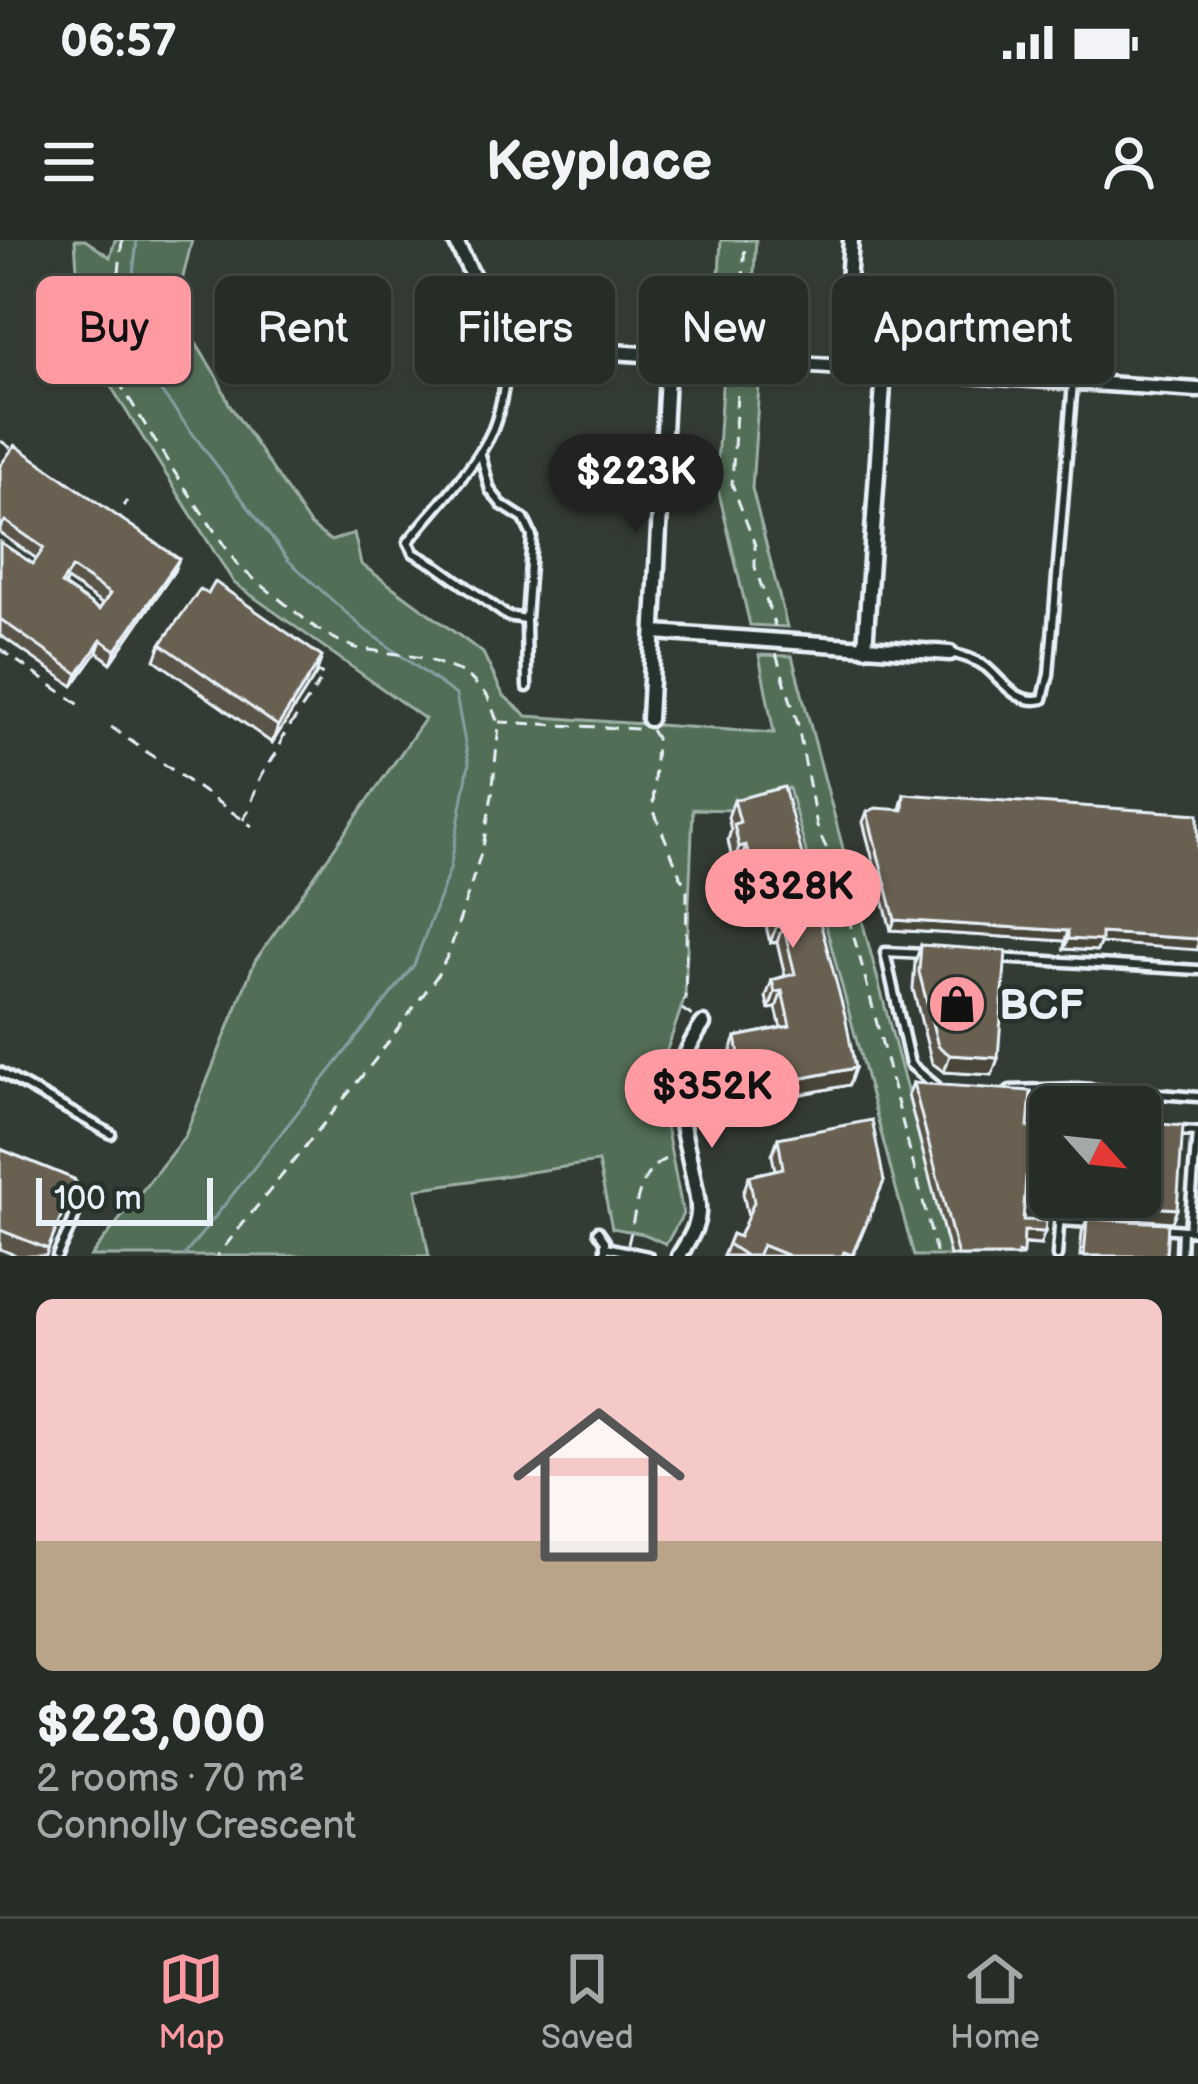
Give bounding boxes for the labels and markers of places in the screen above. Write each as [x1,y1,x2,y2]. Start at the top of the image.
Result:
pin: $223K [552,434,720,536]
pin: $328K [709,849,877,951]
shop icon: BCF [926,973,988,1035]
place label: BCF [999,981,1084,1032]
pin: $352K [628,1049,796,1151]

